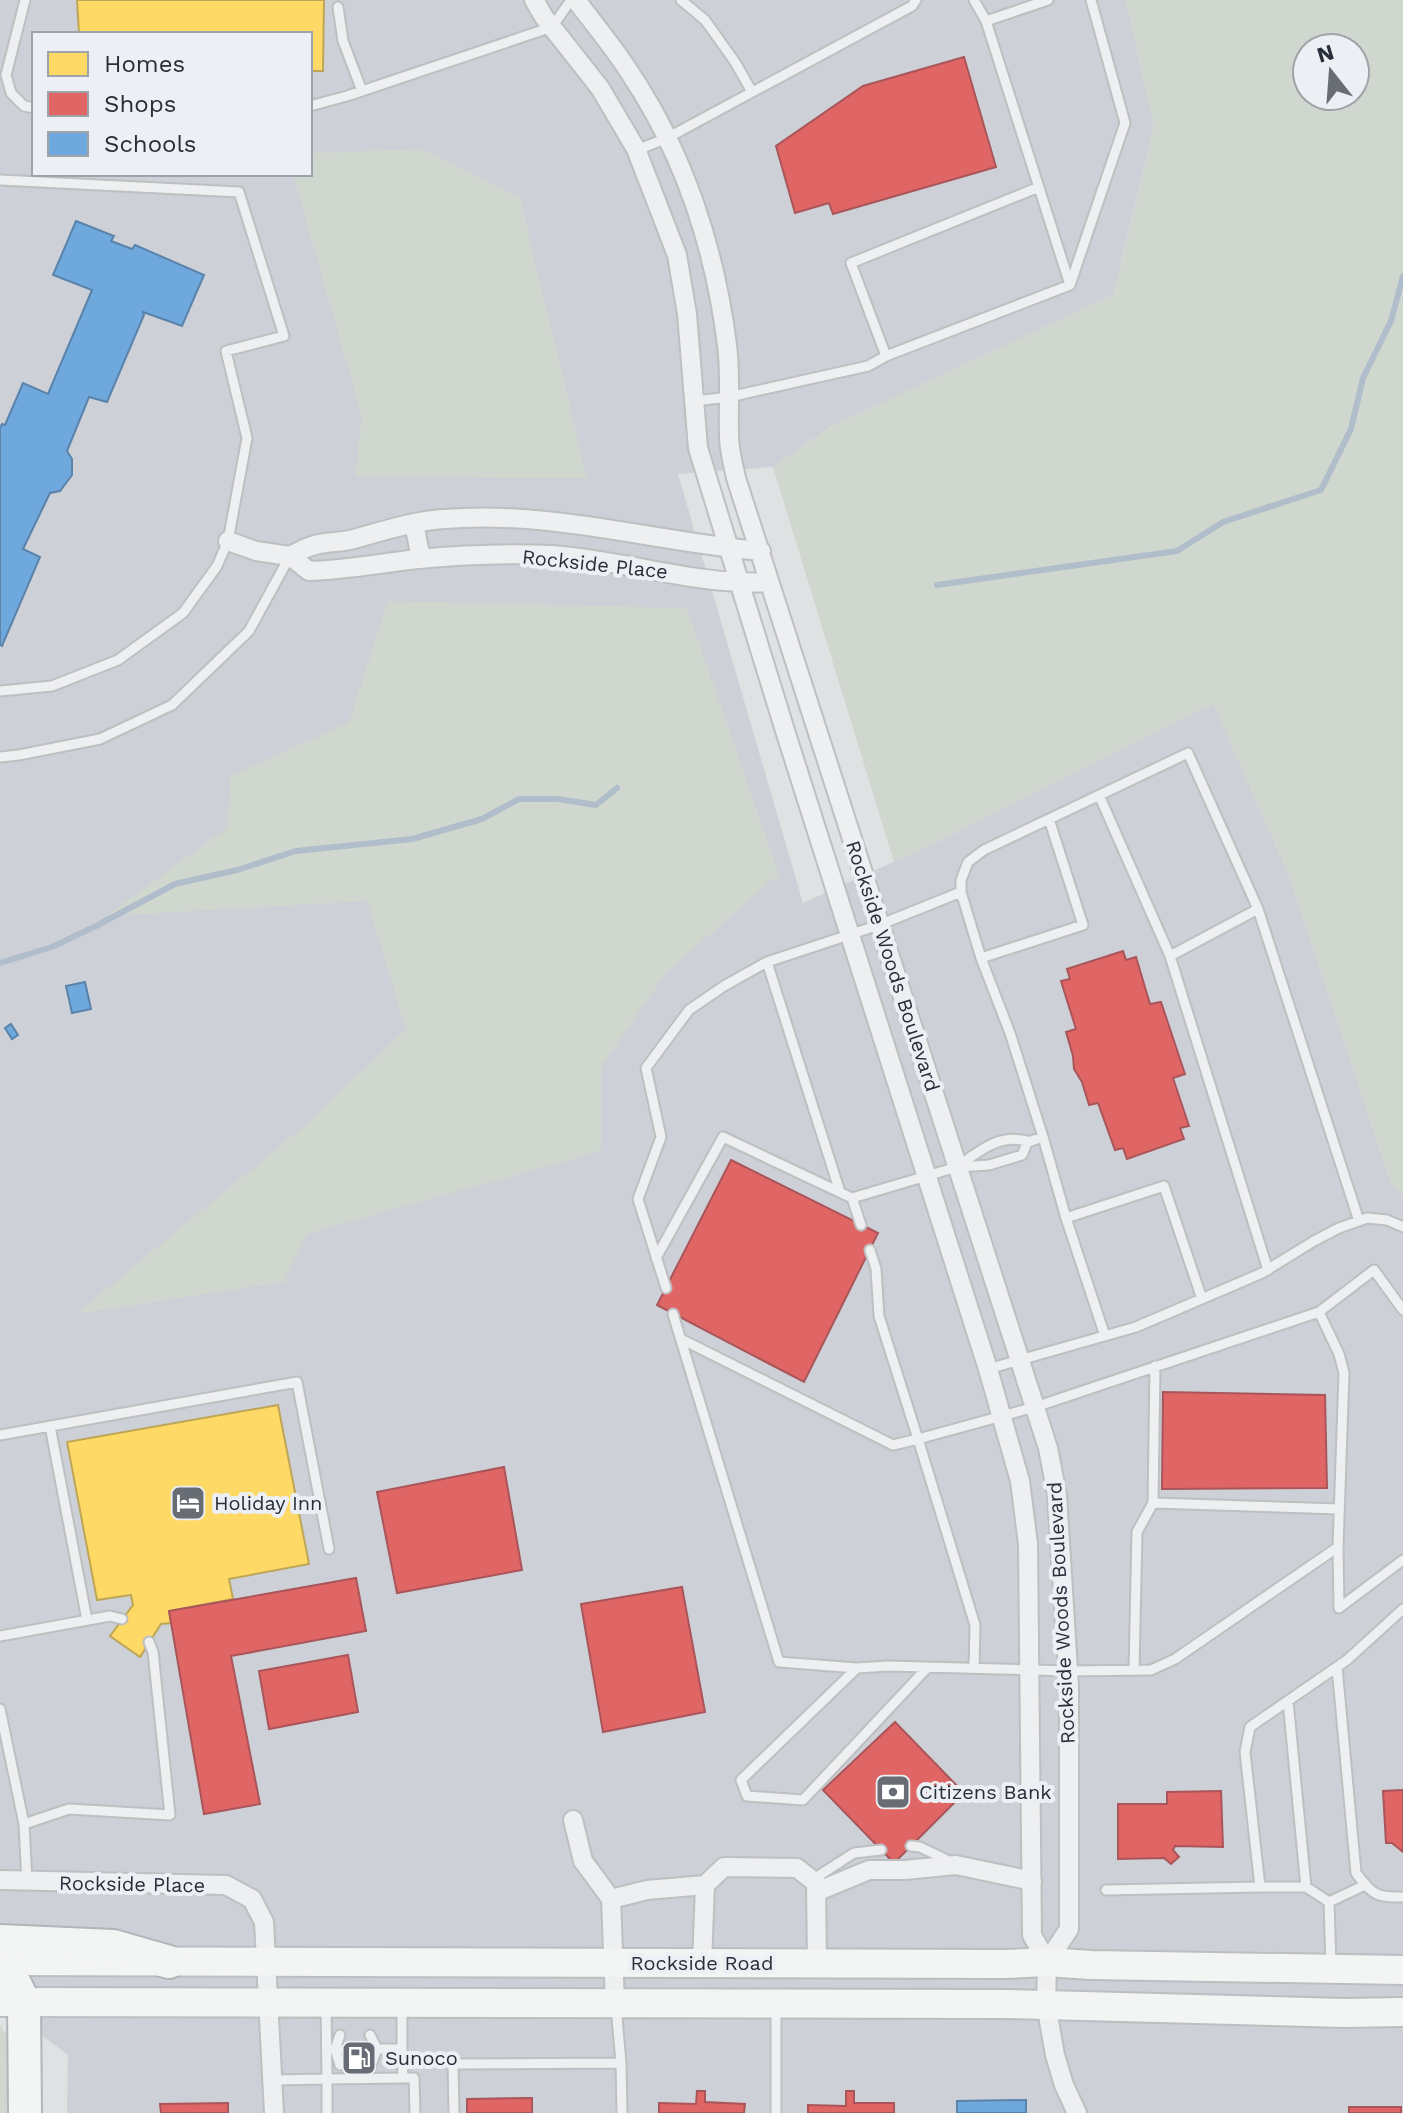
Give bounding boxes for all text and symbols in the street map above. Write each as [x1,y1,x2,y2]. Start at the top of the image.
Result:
legend [32,32,312,176]
north arrow [1291,32,1371,112]
text: N [1314,39,1337,68]
text: Homes [104,50,185,78]
text: Shops [104,90,176,118]
text: Schools [104,130,196,158]
street label: Rockside Place [521,544,669,584]
street label: Rockside Woods Boulevard [841,837,945,1095]
street label: Rockside Woods Boulevard [1042,1481,1080,1745]
hotel icon: Holiday Inn [169,1484,207,1522]
place label: Holiday Inn [214,1491,322,1515]
bank icon: Citizens Bank [874,1773,912,1811]
place label: Citizens Bank [919,1780,1052,1804]
street label: Rockside Place [59,1871,205,1897]
street label: Rockside Road [631,1951,773,1975]
fuel station icon: Sunoco [340,2039,378,2077]
place label: Sunoco [385,2046,458,2070]

